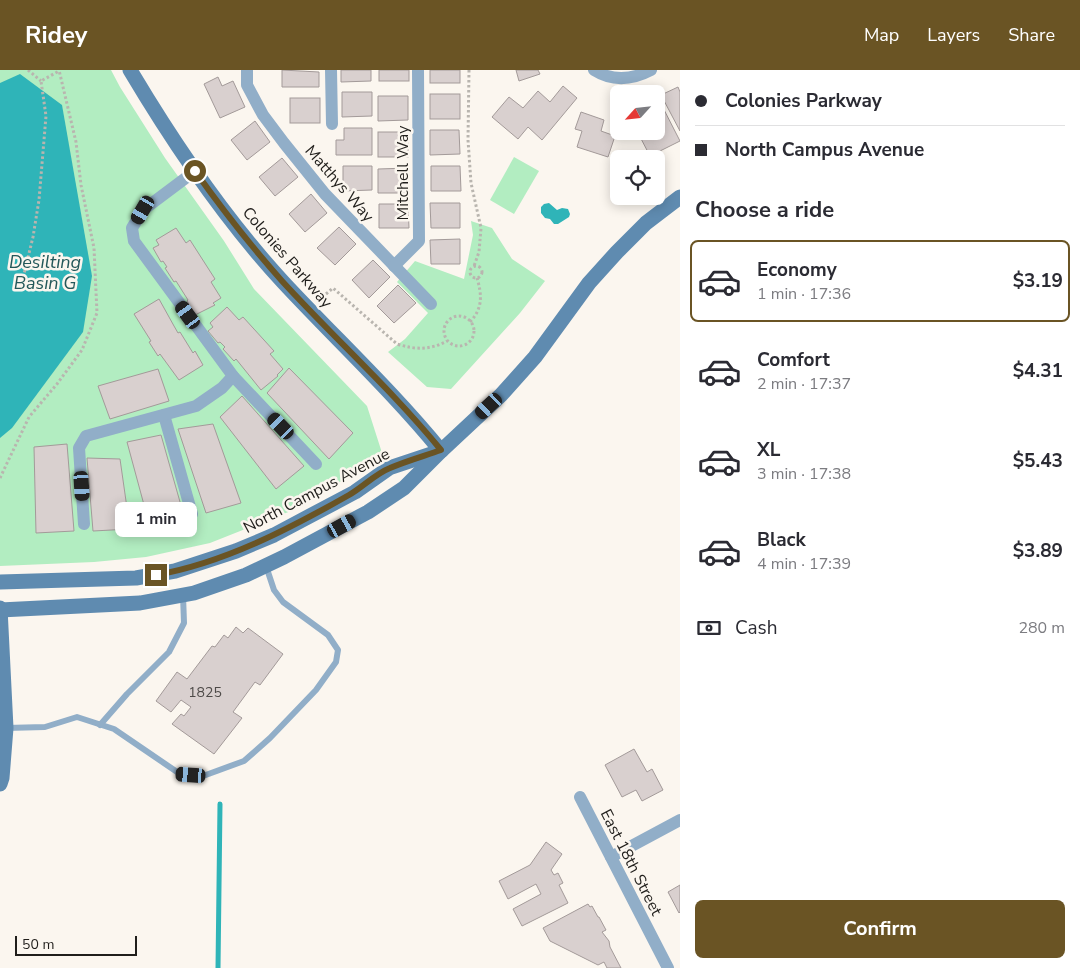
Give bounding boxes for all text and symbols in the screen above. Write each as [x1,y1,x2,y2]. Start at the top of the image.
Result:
text: Ridey [25,19,87,51]
text: Map [864,23,899,47]
text: Layers [927,23,980,47]
text: Share [1008,23,1055,47]
north arrow [610,85,665,140]
map controls [610,85,665,205]
text: Colonies Parkway [725,88,882,114]
street label: Mitchell Way [392,125,414,220]
text: North Campus Avenue [725,137,924,163]
street label: Matthys Way [300,140,379,227]
button: locate [610,150,665,205]
route start [184,160,206,182]
car [129,193,156,227]
text: Choose a ride [695,195,834,225]
street label: Colonies Parkway [237,202,338,314]
water label: Desilting Basin G [9,250,81,295]
text: Economy [757,257,837,283]
icon: car [697,259,742,304]
text: $3.19 [1013,268,1063,294]
text: 1 min · 17:36 [757,283,851,305]
car [173,298,202,332]
text: Comfort [757,347,830,373]
icon: car [697,349,742,394]
text: $4.31 [1013,358,1063,384]
text: 2 min · 17:37 [757,373,851,395]
car [472,390,505,422]
car [265,410,296,442]
text: XL [757,437,780,463]
icon: car [697,439,742,484]
street label: North Campus Avenue [239,443,394,539]
text: $5.43 [1013,448,1063,474]
text: 3 min · 17:38 [757,463,851,485]
car [73,471,90,501]
callout: 1 min [115,502,197,538]
text: 1 min [135,508,177,530]
car [325,512,358,540]
text: Black [757,527,806,553]
icon: car [697,529,742,574]
text: $3.89 [1013,538,1063,564]
text: 4 min · 17:39 [757,553,851,575]
route end [145,564,167,586]
icon: cash [695,614,723,642]
text: Cash [735,615,777,641]
text: 280 m [1018,617,1065,639]
house number: 1825 [188,683,222,702]
car [175,766,206,784]
street label: East 18th Street [595,805,668,920]
button: Confirm [695,900,1065,958]
scale bar [15,933,138,956]
text: 50 m [22,935,54,954]

